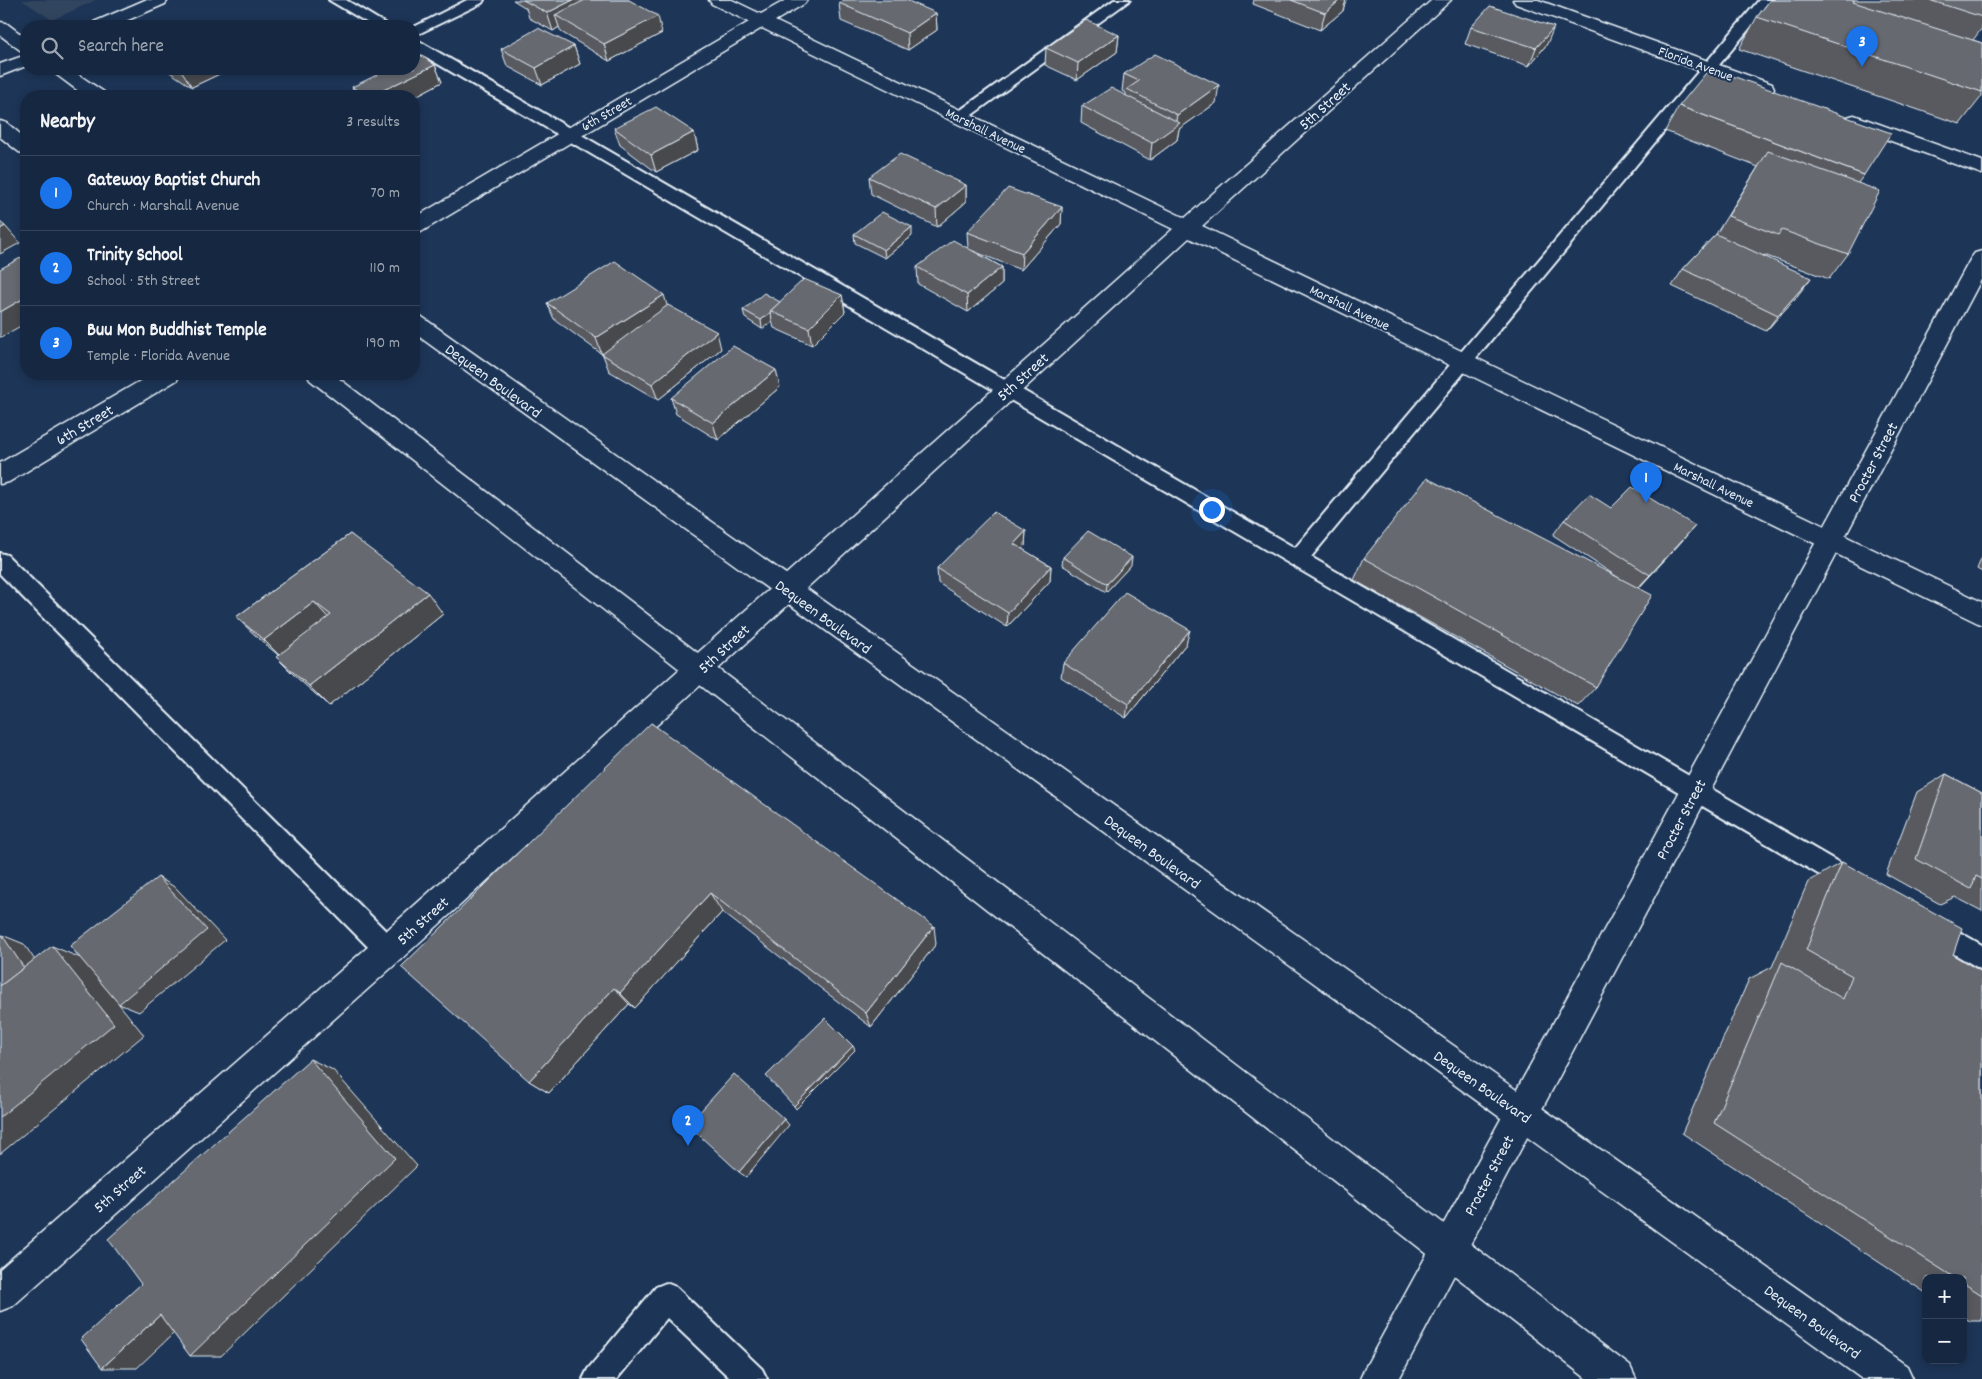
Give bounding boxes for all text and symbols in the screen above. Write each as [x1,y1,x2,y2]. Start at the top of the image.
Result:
search box [20,20,420,75]
pin: 3 [1846,26,1878,67]
icon: search [38,34,66,62]
text: Search here [78,34,164,61]
street label: Florida Avenue [1655,42,1735,88]
street label: 5th Street [1294,77,1357,137]
street label: 6th Street [578,92,636,137]
street label: Marshall Avenue [942,104,1029,160]
text: Nearby [40,108,95,138]
text: 3 results [346,111,400,134]
text: Gateway Baptist Church [87,168,260,195]
text: 1 [54,182,58,205]
text: 70 m [370,182,400,205]
text: Church · Marshall Avenue [87,195,239,218]
text: Trinity School [87,243,183,270]
text: 2 [53,257,60,280]
text: 110 m [370,257,400,280]
text: School · 5th Street [87,270,200,293]
street label: Marshall Avenue [1306,281,1393,337]
text: Buu Mon Buddhist Temple [87,318,267,345]
text: 3 [52,332,60,355]
text: 190 m [366,332,400,355]
street label: Dequeen Boulevard [439,339,546,425]
text: Temple · Florida Avenue [87,345,230,368]
street label: 5th Street [992,348,1055,408]
street label: 6th Street [52,400,119,452]
street label: Procter Street [1843,419,1905,508]
street label: Marshall Avenue [1670,458,1757,514]
pin: 1 [1630,462,1662,503]
your location [1199,497,1225,523]
street label: Dequeen Boulevard [769,575,876,661]
street label: 5th Street [694,620,756,680]
street label: Procter Street [1651,776,1713,865]
street label: Dequeen Boulevard [1098,810,1205,896]
street label: 5th Street [392,892,455,952]
street label: Dequeen Boulevard [1428,1046,1535,1130]
pin: 2 [672,1105,704,1146]
street label: Procter Street [1459,1132,1521,1221]
street label: 5th Street [89,1160,152,1219]
map controls [1922,1274,1967,1364]
button: + [1922,1274,1967,1319]
street label: Dequeen Boulevard [1758,1280,1865,1366]
button: − [1922,1319,1967,1364]

